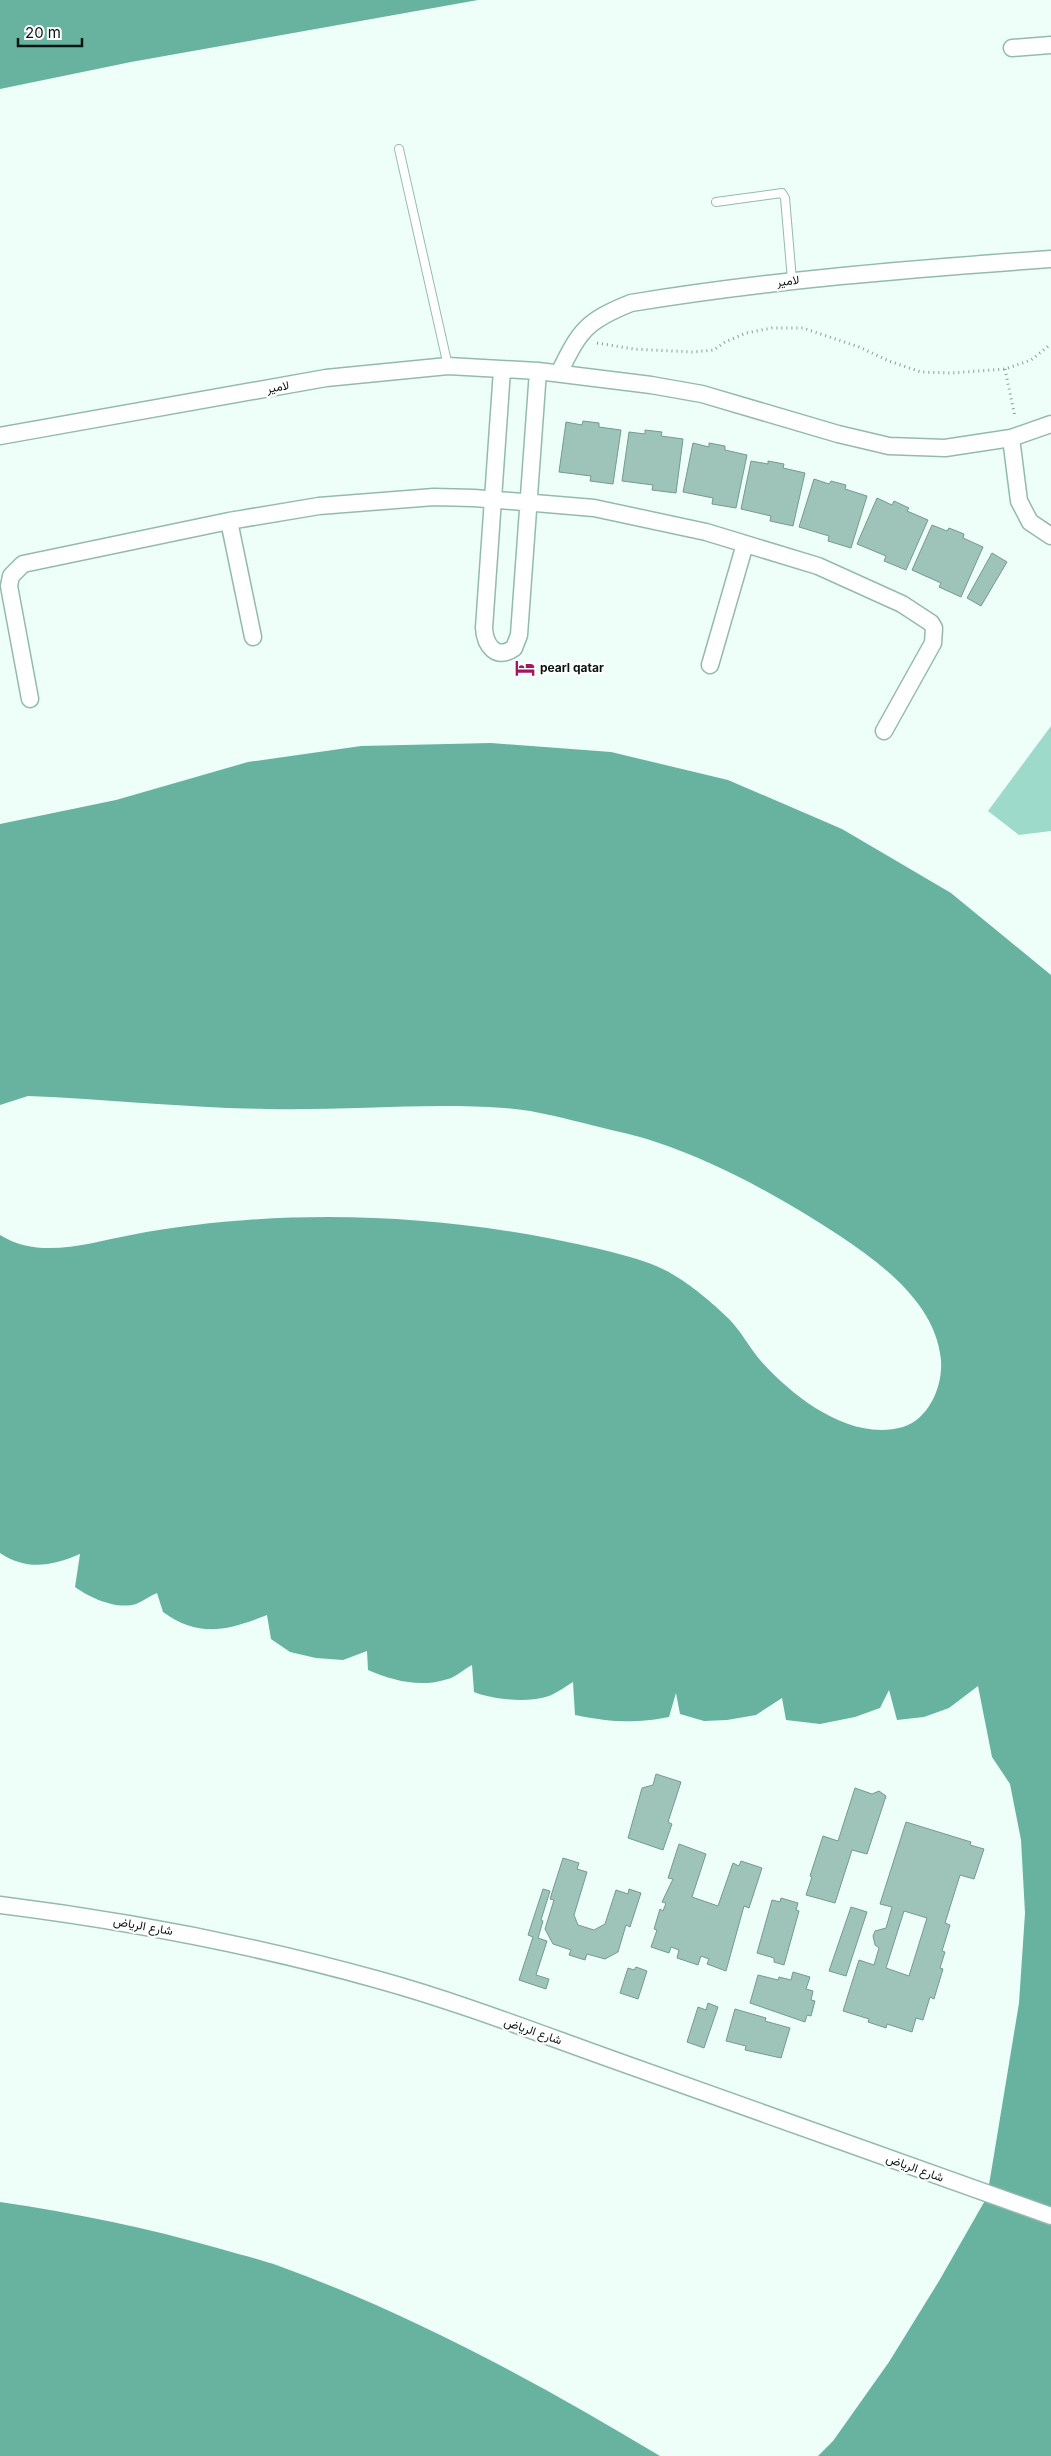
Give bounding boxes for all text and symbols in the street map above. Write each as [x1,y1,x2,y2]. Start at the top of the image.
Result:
scale bar [18,15,81,47]
text: 20 m [25,23,61,42]
street label: لامير [775,272,800,290]
street label: لامير [264,377,291,397]
hotel icon: pearl qatar [514,657,536,679]
place label: pearl qatar [540,660,604,675]
street label: شارع الرياض [112,1913,174,1940]
street label: شارع الرياض [502,2014,564,2049]
street label: شارع الرياض [884,2150,946,2187]

